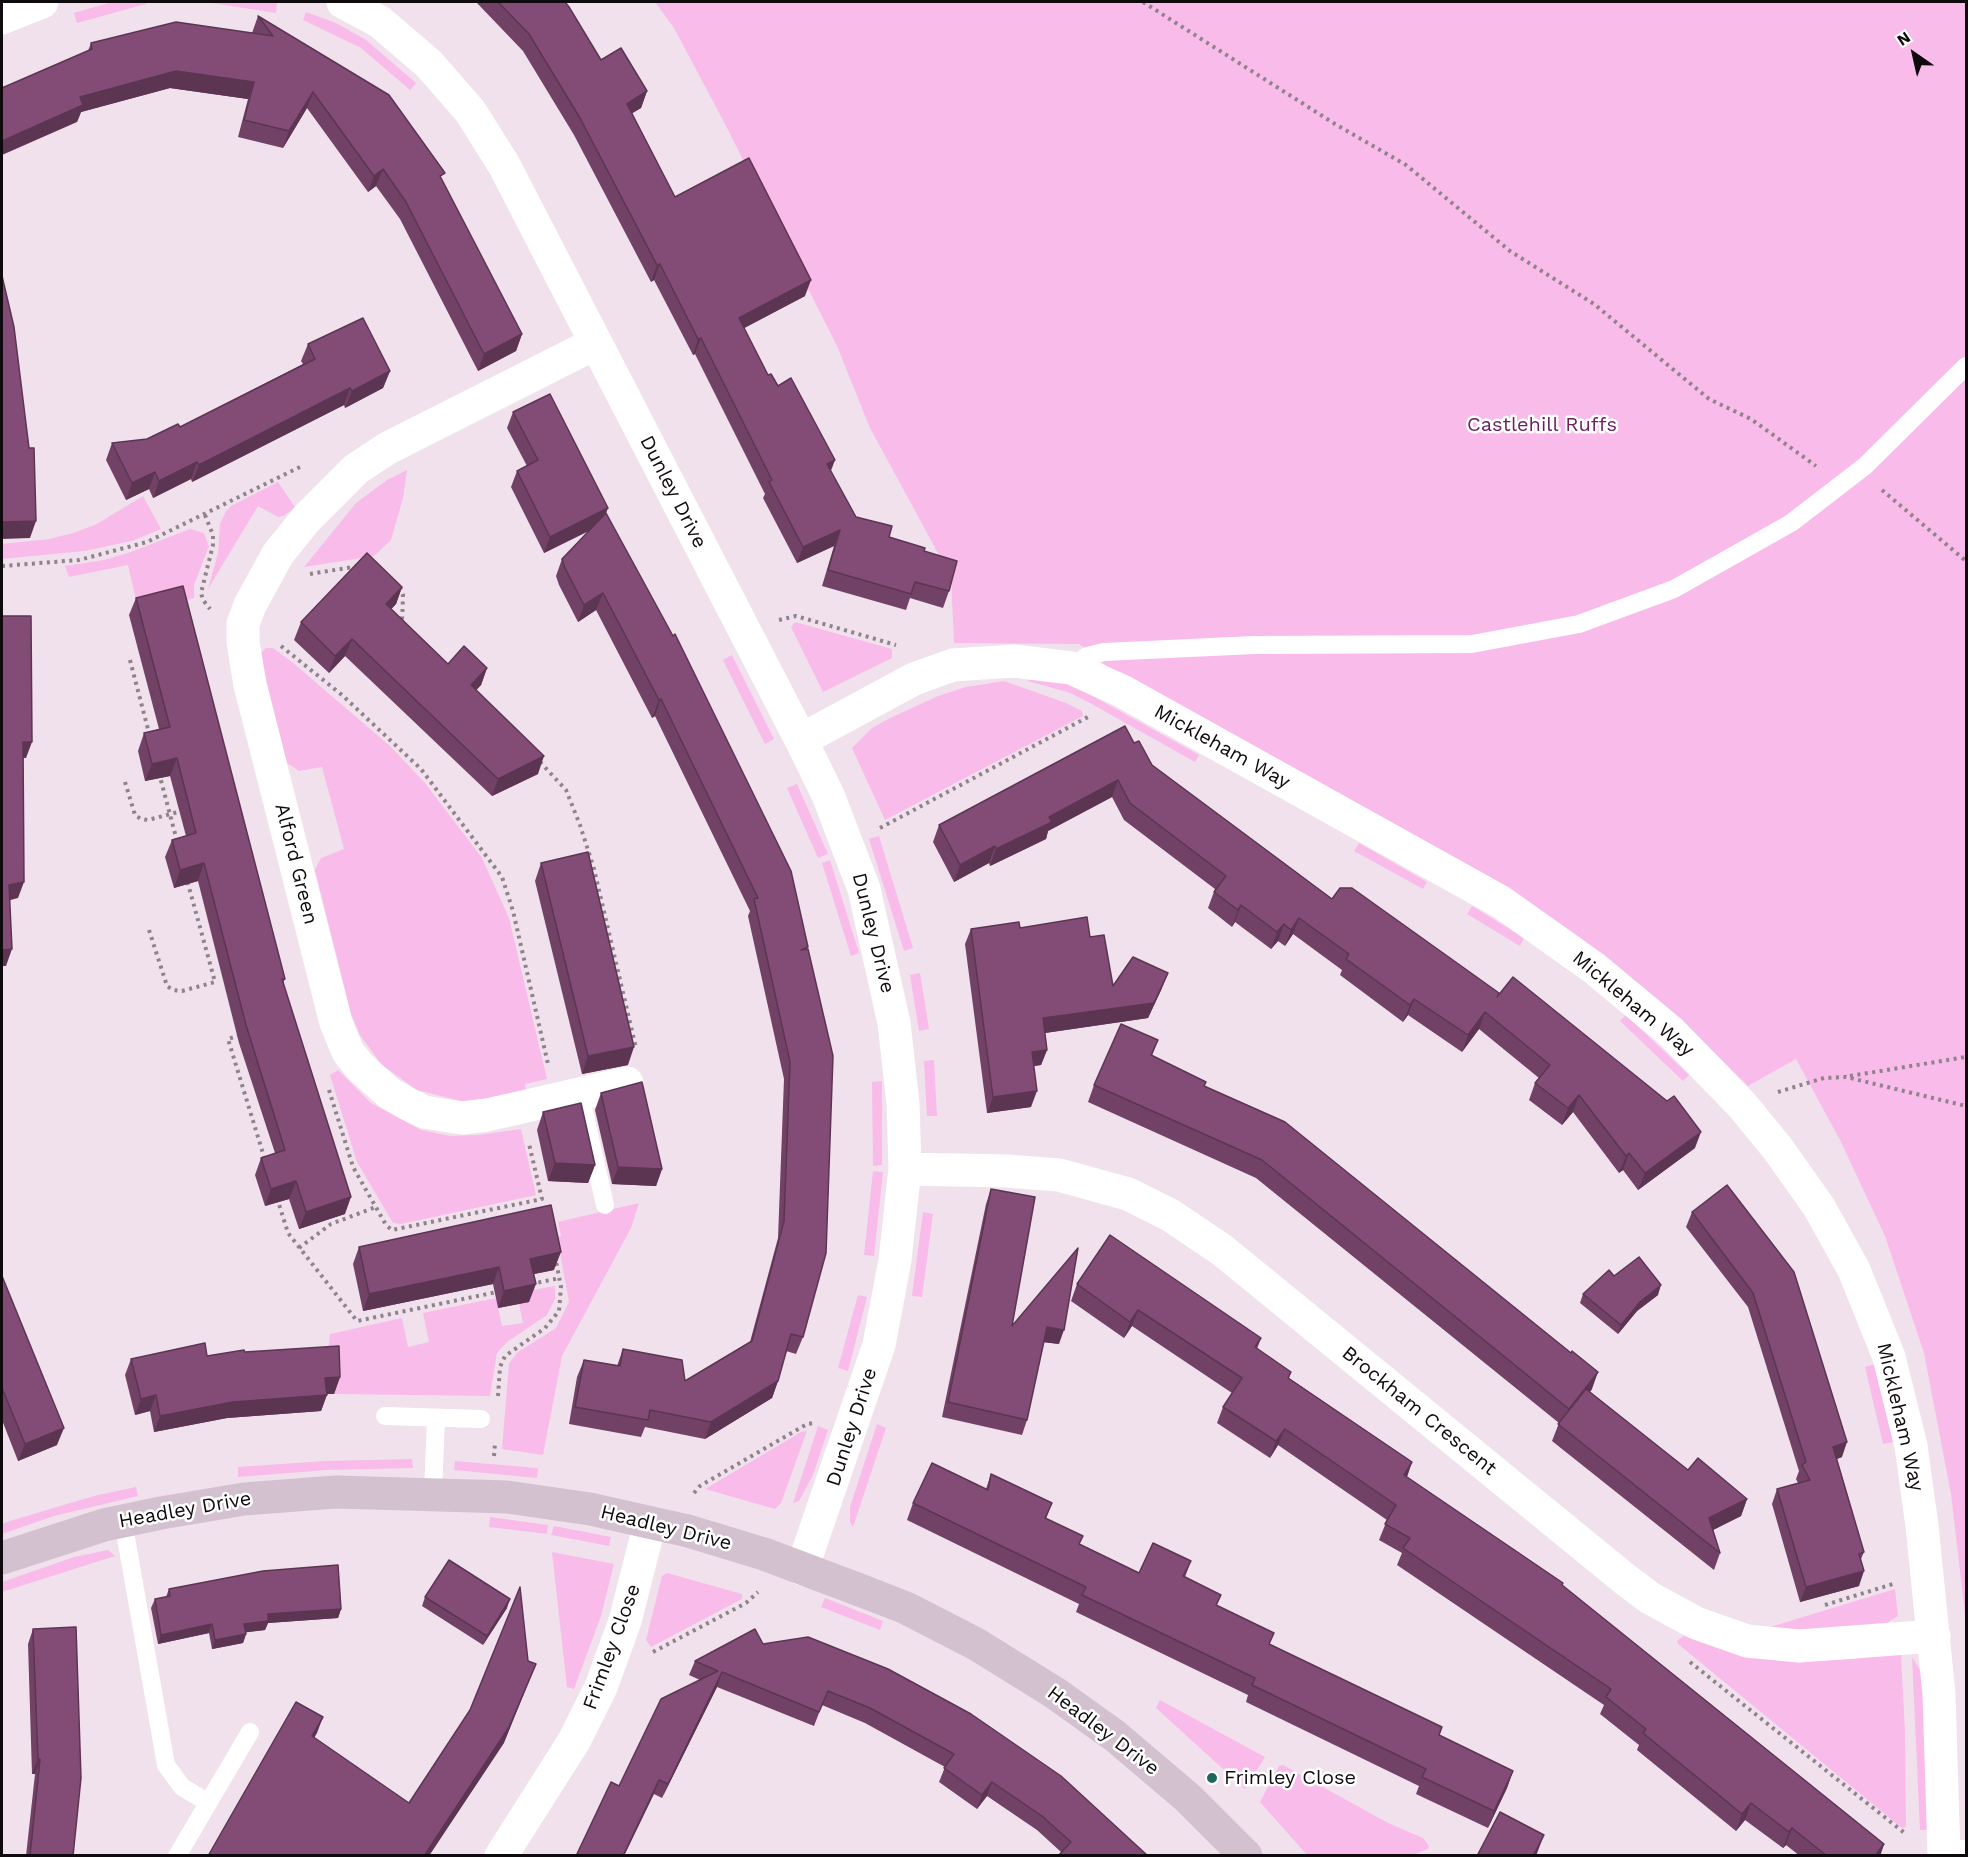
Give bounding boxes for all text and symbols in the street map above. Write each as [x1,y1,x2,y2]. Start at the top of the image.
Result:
north arrow [1884,24,1944,84]
text: N [1893,27,1914,50]
park label: Castlehill Ruffs [1467,413,1617,437]
street label: Dunley Drive [634,432,712,552]
street label: Mickleham Way [1150,700,1294,794]
street label: Alford Green [269,801,323,927]
street label: Dunley Drive [846,870,900,996]
street label: Mickleham Way [1567,946,1699,1062]
street label: Mickleham Way [1871,1340,1929,1494]
street label: Brockham Crescent [1337,1341,1501,1481]
street label: Dunley Drive [822,1365,882,1489]
street label: Headley Drive [117,1487,253,1533]
street label: Headley Drive [598,1500,734,1556]
street label: Frimley Close [578,1581,646,1713]
street label: Headley Drive [1042,1681,1164,1781]
place label: Frimley Close [1224,1766,1356,1790]
marker: Frimley Close [1205,1771,1219,1785]

